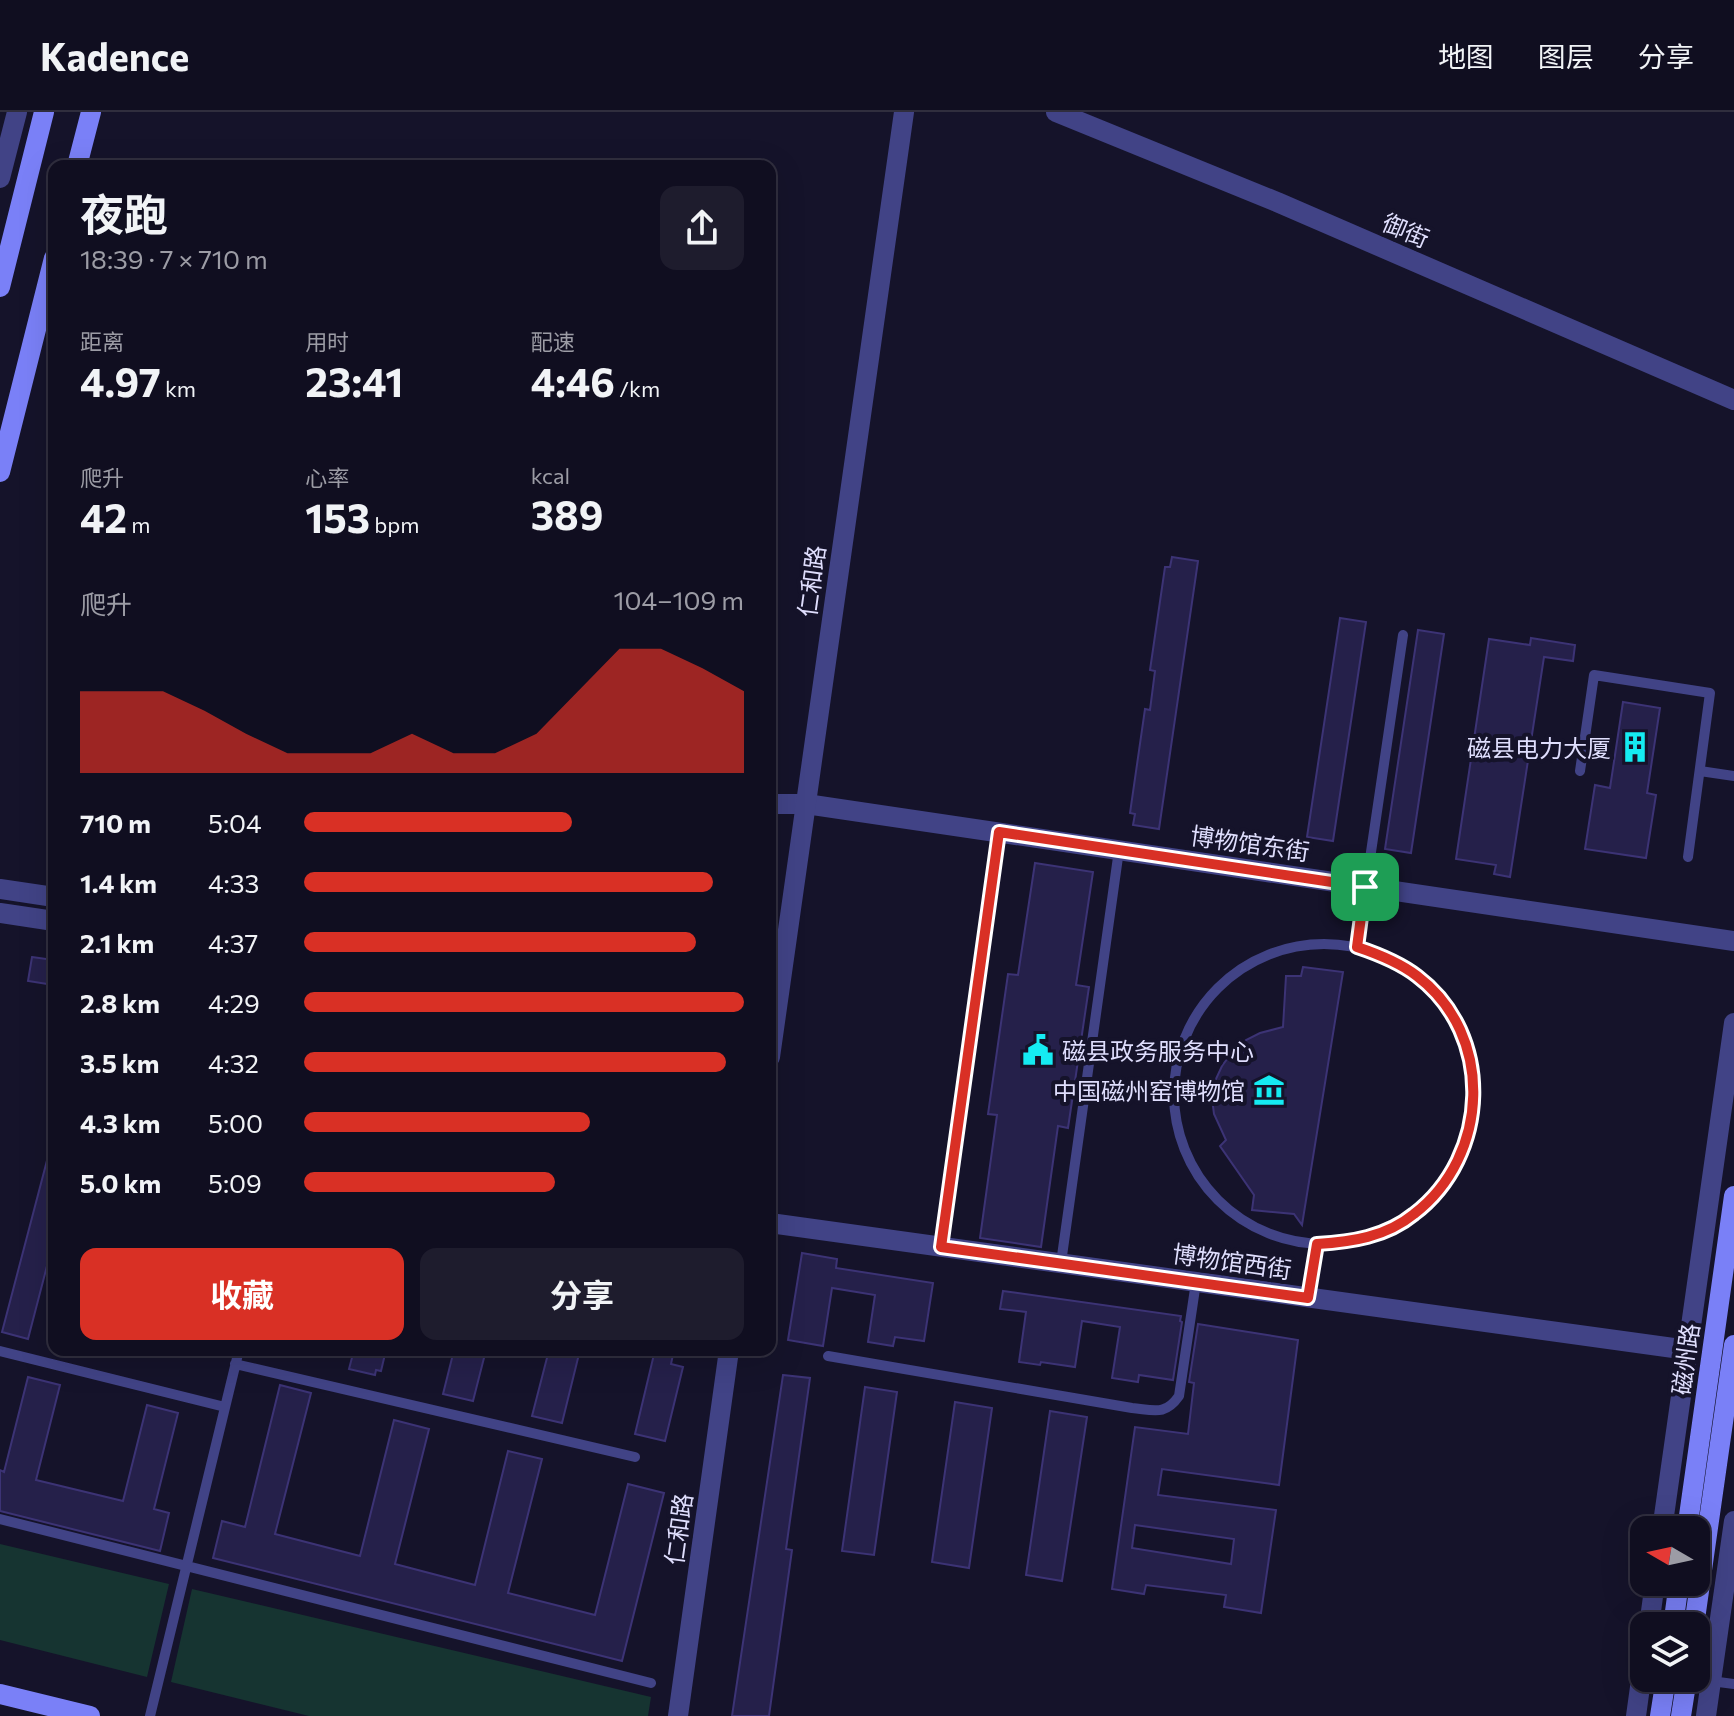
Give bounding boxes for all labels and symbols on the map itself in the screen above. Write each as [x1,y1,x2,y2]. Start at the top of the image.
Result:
street label: 御街 [1378,207,1434,253]
street label: 仁和路 [792,543,830,619]
building icon: 磁县电力大厦 [1618,730,1652,764]
place label: 磁县电力大厦 [1467,733,1611,762]
street label: 博物馆东街 [1189,820,1311,866]
pin [1331,853,1399,921]
public building icon: 磁县政务服务中心 [1021,1033,1055,1067]
place label: 磁县政务服务中心 [1062,1036,1254,1065]
museum icon: 中国磁州窑博物馆 [1252,1073,1286,1107]
place label: 中国磁州窑博物馆 [1053,1076,1245,1105]
street label: 博物馆西街 [1171,1238,1293,1284]
street label: 磁州路 [1666,1321,1704,1397]
street label: 仁和路 [659,1491,697,1567]
north arrow [1630,1516,1710,1596]

